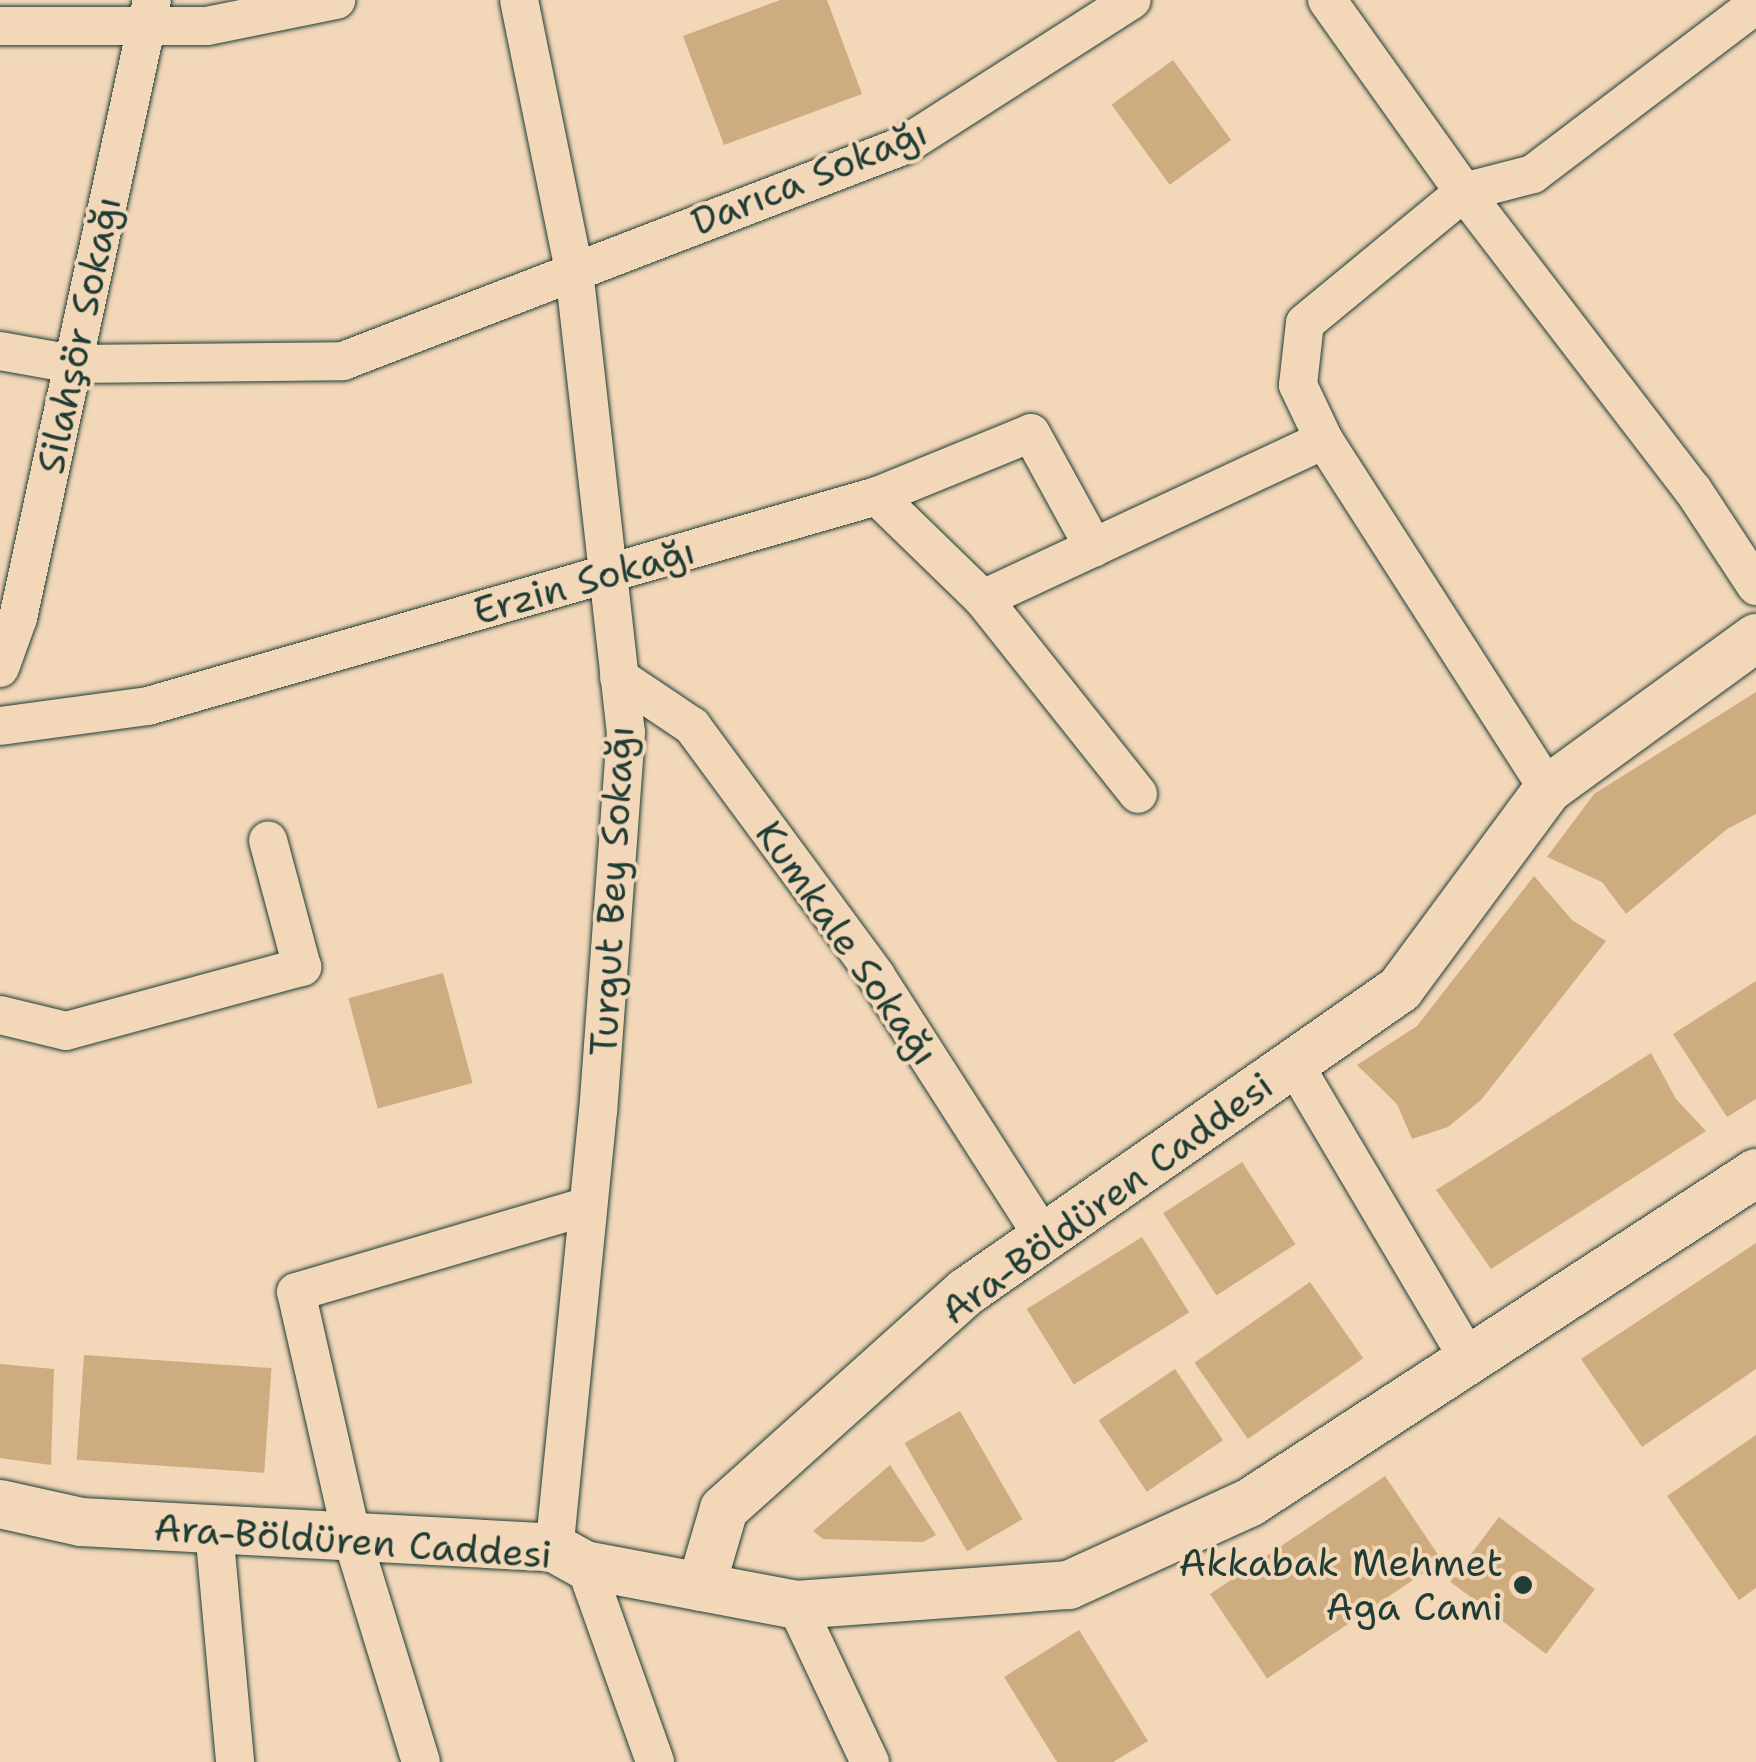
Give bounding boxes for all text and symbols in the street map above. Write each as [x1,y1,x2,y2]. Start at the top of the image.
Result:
street label: Darıca Sokağı [685,109,933,245]
street label: Silahşör Sokağı [27,192,131,478]
street label: Erzin Sokağı [468,528,700,634]
street label: Turgut Bey Sokağı [581,725,643,1057]
street label: Kumkale Sokağı [746,812,948,1074]
street label: Ara-Böldüren Caddesi [932,1062,1282,1334]
street label: Ara-Böldüren Caddesi [152,1504,554,1578]
place label: Akkabak Mehmet Aga Cami [1179,1540,1503,1630]
marker: Akkabak Mehmet Aga Cami [1512,1574,1534,1596]

